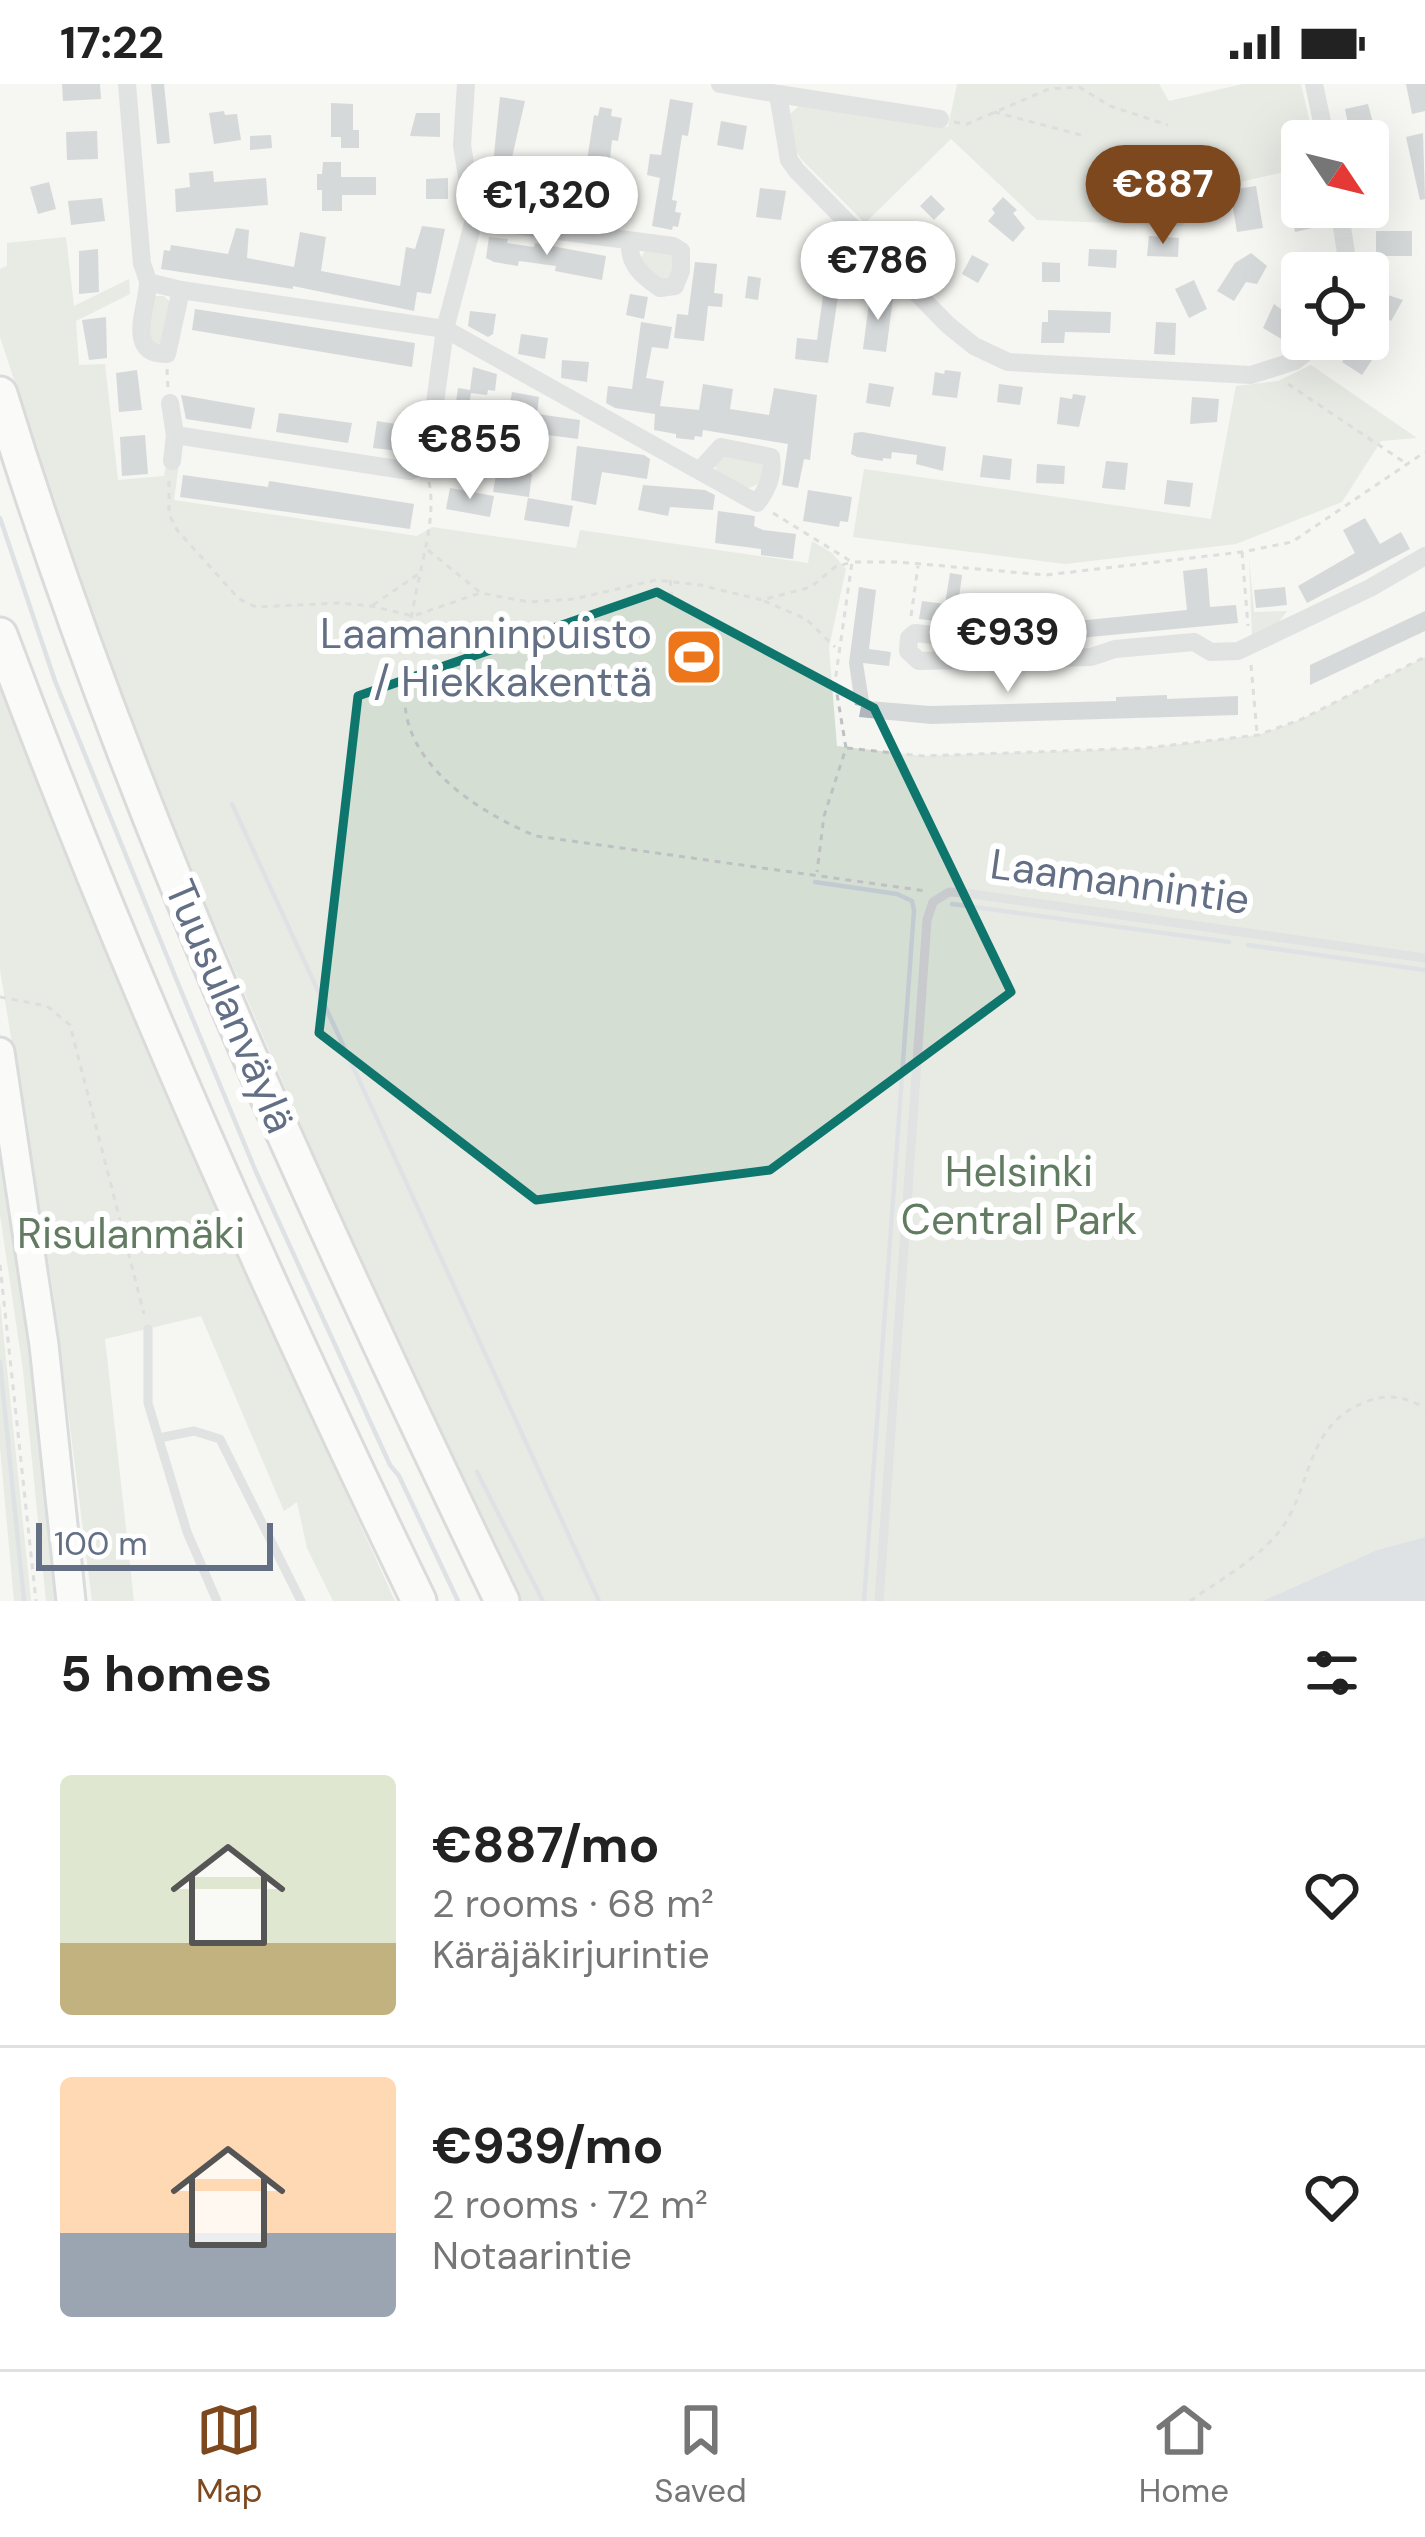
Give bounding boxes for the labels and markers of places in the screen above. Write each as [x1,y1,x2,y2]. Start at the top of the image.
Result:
pin: €887 [1092,145,1234,247]
pin: €1,320 [449,156,645,258]
pin: €786 [807,221,949,323]
pin: €855 [399,400,541,502]
pin: €939 [937,593,1079,695]
place label: Laamanninpuisto / Hiekkakenttä [320,606,652,709]
sports icon: Laamanninpuisto / Hiekkakenttä [663,626,725,688]

